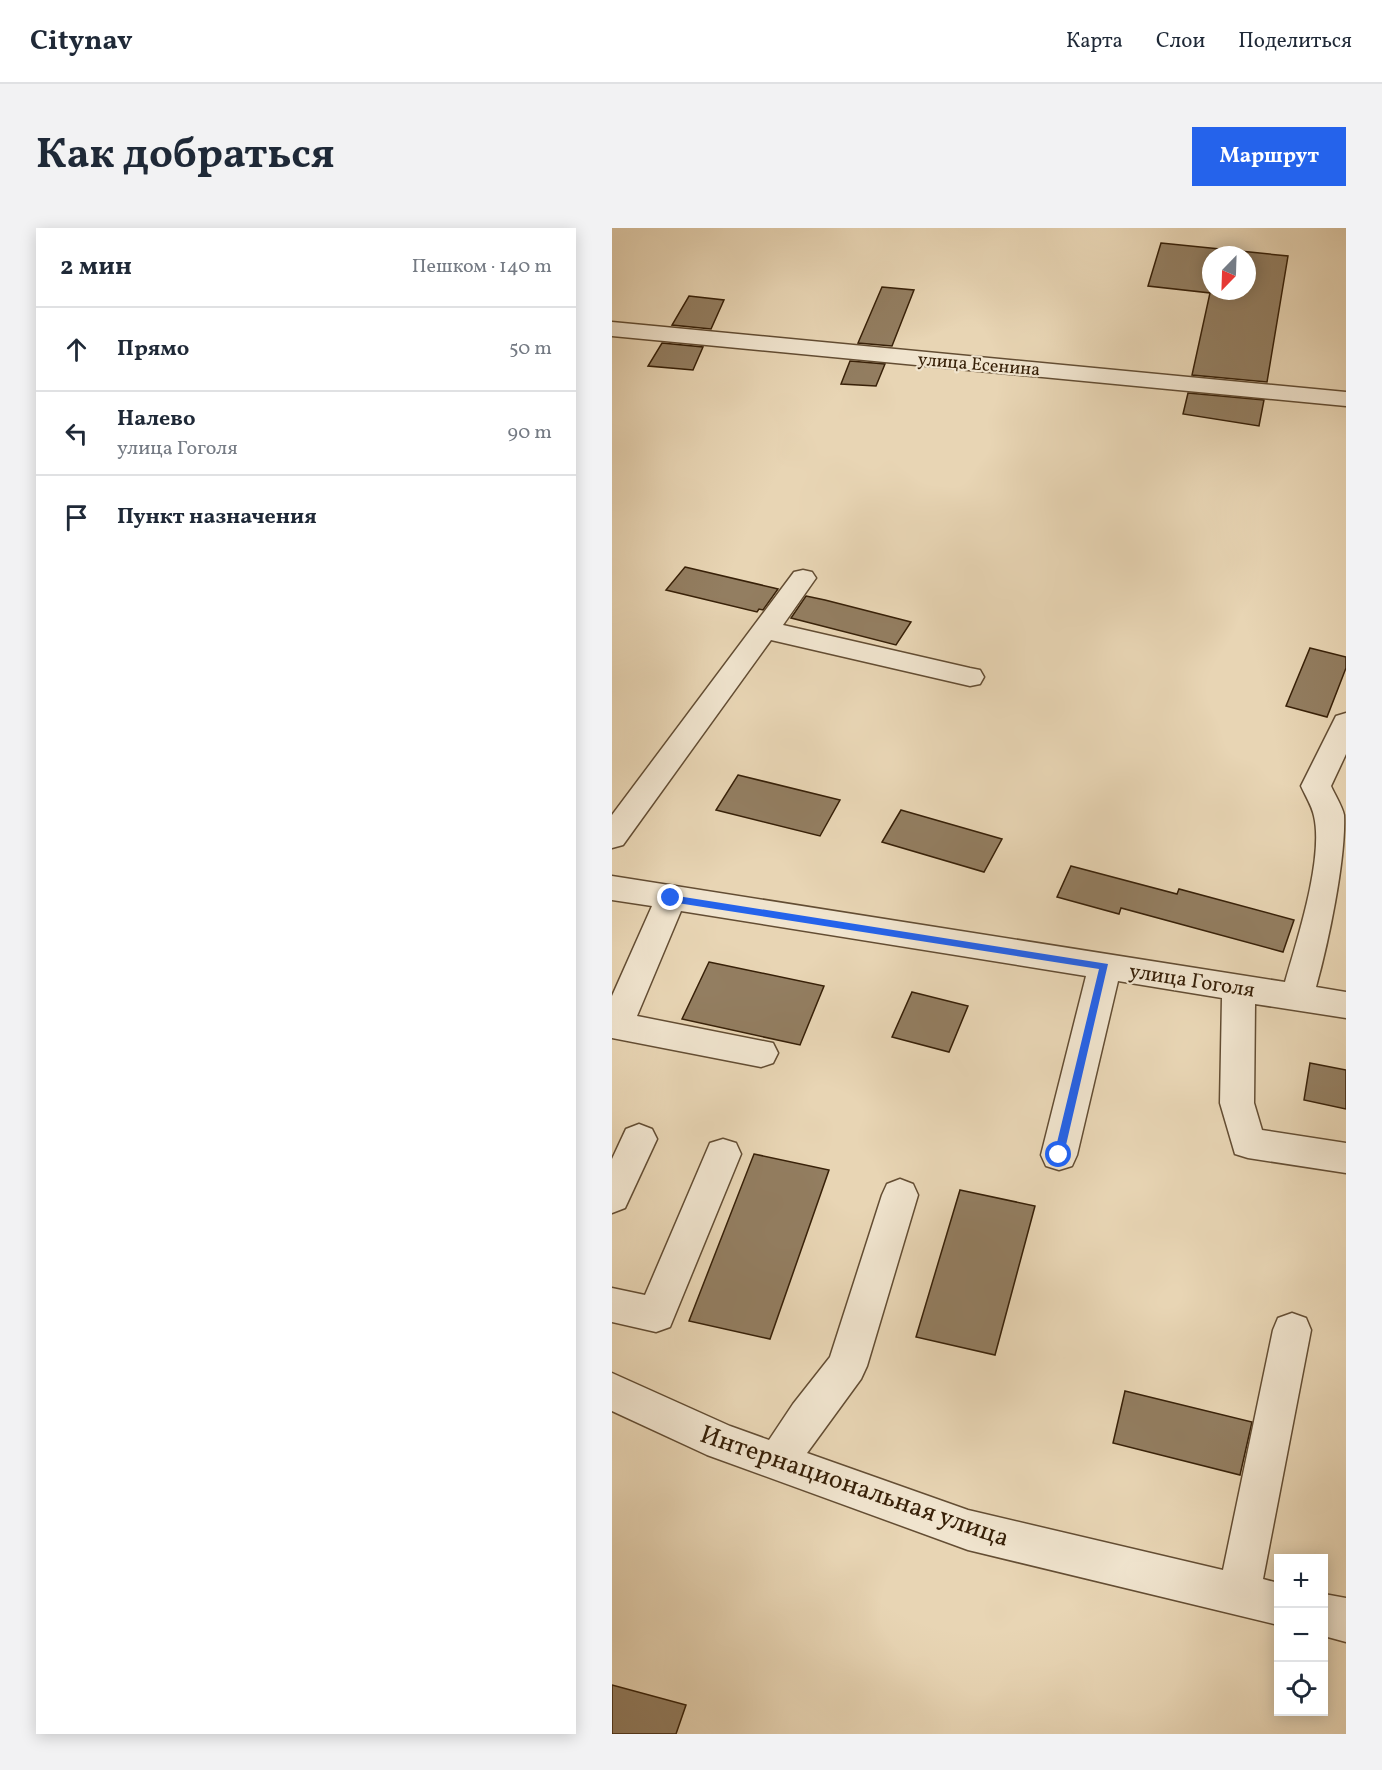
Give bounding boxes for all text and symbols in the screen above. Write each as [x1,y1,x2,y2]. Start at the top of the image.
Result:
text: Citynav [30,22,133,61]
text: Карта [1066,27,1123,56]
text: Слои [1156,27,1205,56]
text: Поделиться [1238,27,1352,56]
text: Как добраться [36,127,335,186]
button: Маршрут [1192,127,1346,186]
north arrow [1202,246,1256,300]
text: 2 мин [60,249,132,285]
text: Пешком · 140 m [412,253,552,281]
icon: ahead [60,333,93,366]
text: Прямо [117,334,189,365]
text: 50 m [509,335,552,363]
street label: улица Есенина [917,348,1041,383]
text: Налево [117,404,196,435]
icon: left [60,417,93,450]
text: 90 m [508,419,552,447]
text: улица Гоголя [117,435,238,463]
icon: arrive [60,501,93,534]
text: Пункт назначения [117,502,317,533]
route end [657,884,683,910]
street label: улица Гоголя [1127,957,1257,1006]
route start [1045,1141,1071,1167]
street label: Интернациональная улица [695,1417,1014,1557]
map controls [1274,1554,1328,1716]
button: + [1274,1554,1328,1608]
button: − [1274,1608,1328,1662]
button: locate [1274,1662,1328,1716]

